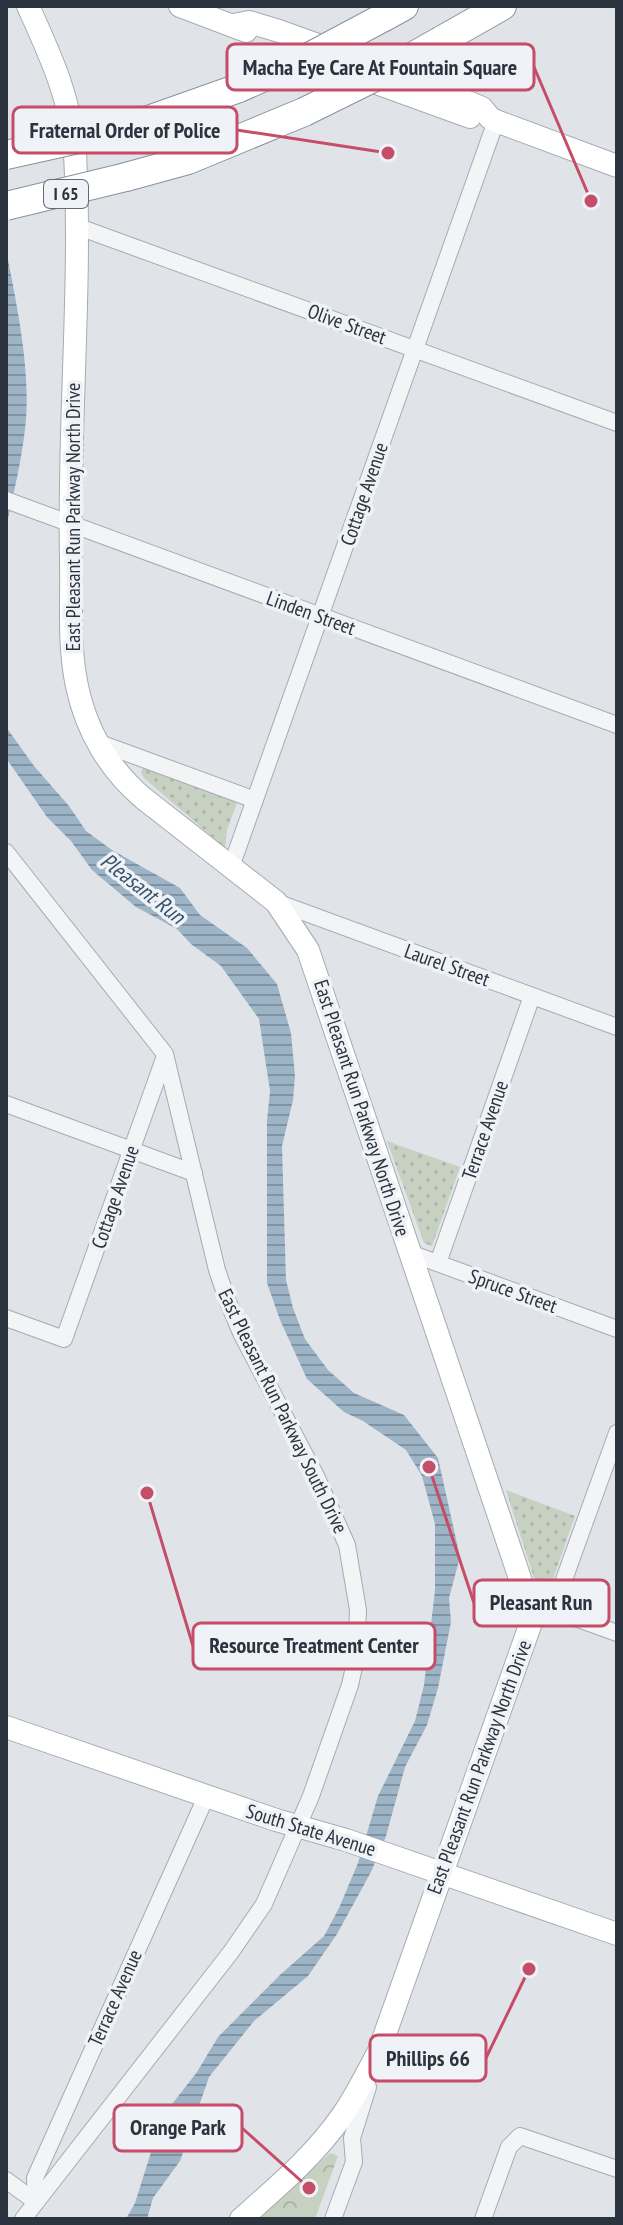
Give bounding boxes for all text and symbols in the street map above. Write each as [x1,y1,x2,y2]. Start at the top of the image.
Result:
callout: Macha Eye Care At Fountain Square [227,44,534,90]
text: Macha Eye Care At Fountain Square [243,53,517,81]
callout: Fraternal Order of Police [13,107,237,153]
text: Fraternal Order of Police [29,116,221,144]
road number: I 65 [44,180,88,208]
street label: Olive Street [304,298,390,350]
street label: East Pleasant Run Parkway North Drive [60,383,86,651]
street label: Cottage Avenue [334,439,394,549]
street label: Linden Street [263,585,359,641]
water label: Pleasant Run [95,846,192,930]
street label: Laurel Street [401,938,494,993]
street label: East Pleasant Run Parkway North Drive [308,976,416,1240]
street label: Terrace Avenue [456,1077,514,1183]
street label: Cottage Avenue [85,1142,145,1252]
street label: Spruce Street [465,1263,561,1319]
street label: East Pleasant Run Parkway South Drive [212,1284,354,1538]
callout: Pleasant Run [474,1580,609,1626]
text: Pleasant Run [490,1588,592,1616]
callout: Resource Treatment Center [193,1623,435,1669]
text: Resource Treatment Center [209,1631,419,1659]
street label: East Pleasant Run Parkway North Drive [421,1636,537,1898]
street label: South State Avenue [243,1798,379,1862]
street label: Terrace Avenue [82,1945,148,2051]
callout: Phillips 66 [370,2035,486,2081]
text: Phillips 66 [386,2044,470,2072]
callout: Orange Park [114,2105,242,2151]
text: Orange Park [130,2113,227,2141]

